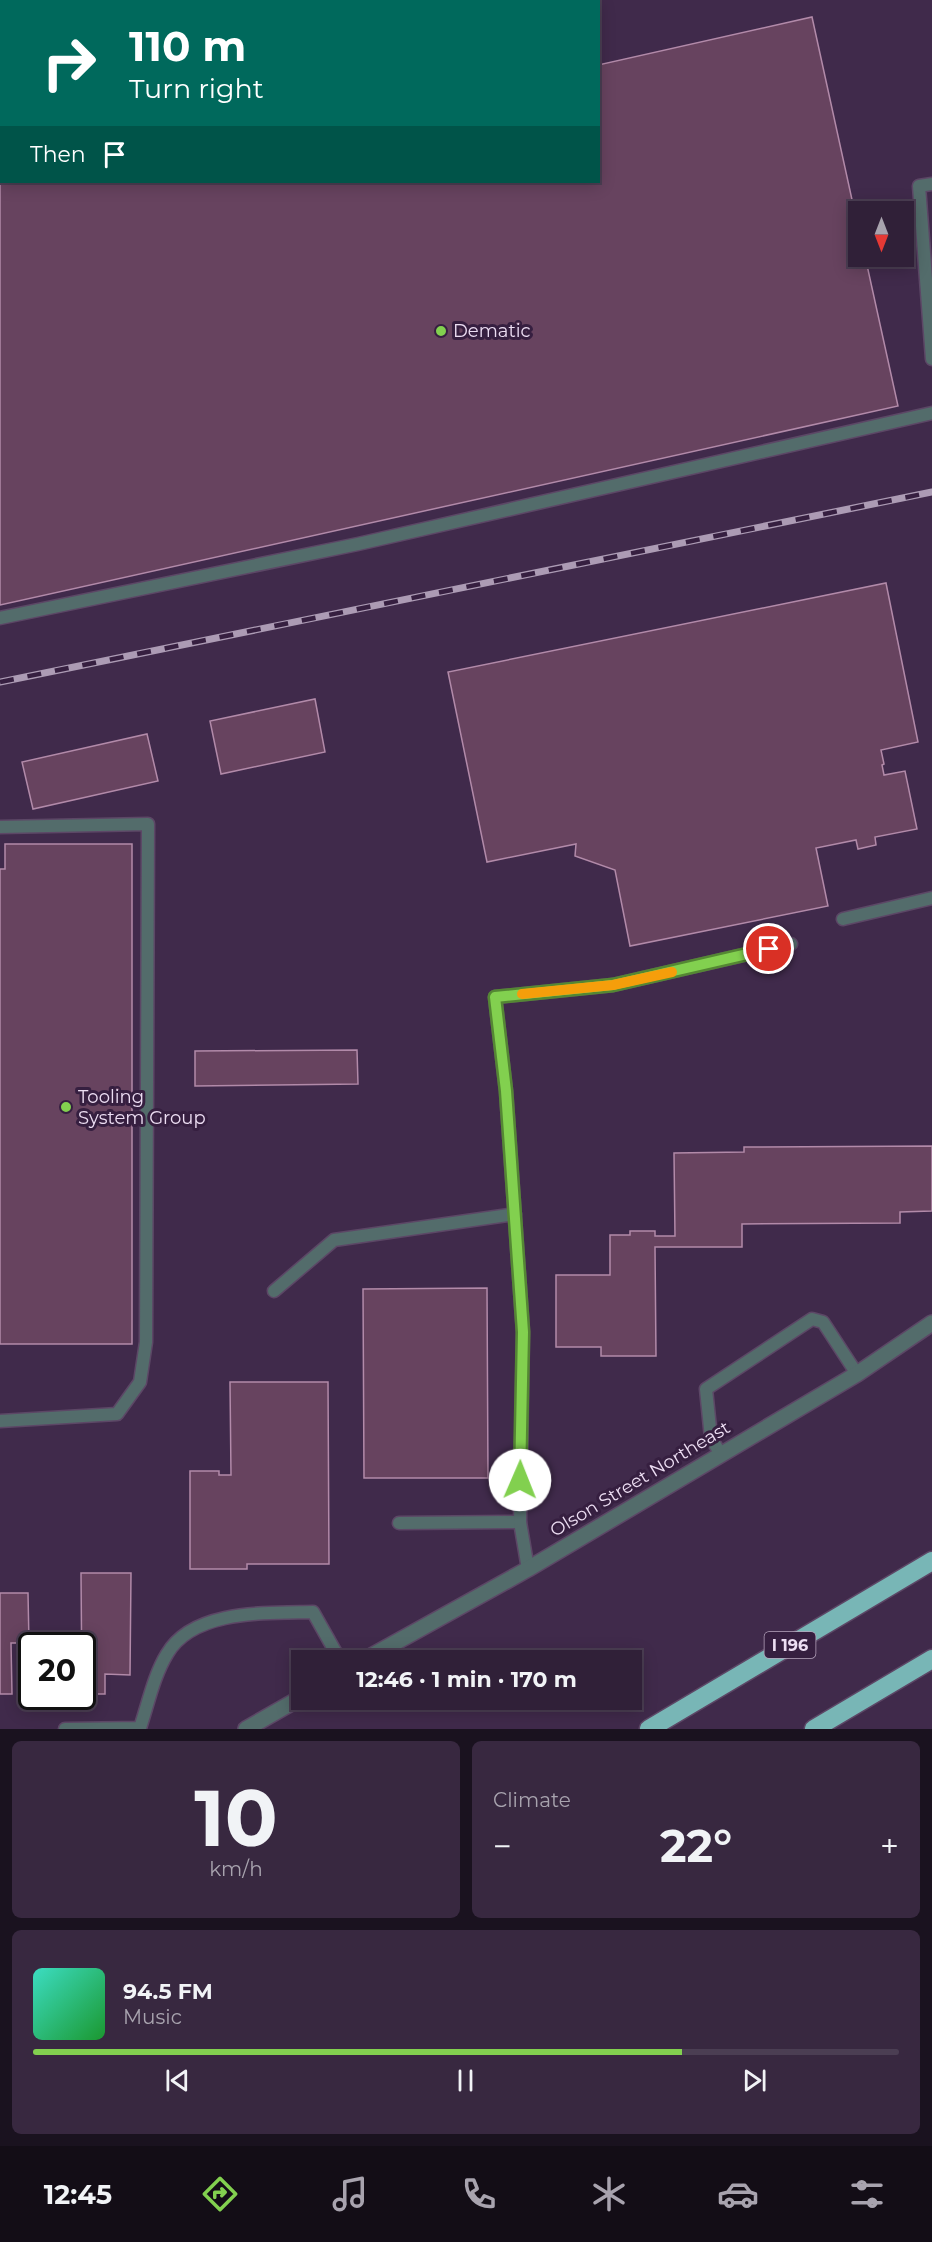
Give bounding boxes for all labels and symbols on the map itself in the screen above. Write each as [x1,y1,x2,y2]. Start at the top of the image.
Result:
north arrow [848,201,914,267]
place label: Dematic [453,320,531,342]
marker: Dematic [434,324,448,338]
pin [743,923,794,974]
place label: Tooling System Group [78,1086,206,1129]
marker: Tooling System Group [59,1100,73,1114]
street label: Olson Street Northeast [546,1416,734,1542]
position arrow [488,1448,552,1512]
speed limit sign: 20 [18,1632,96,1710]
road number: I 196 [764,1632,816,1658]

